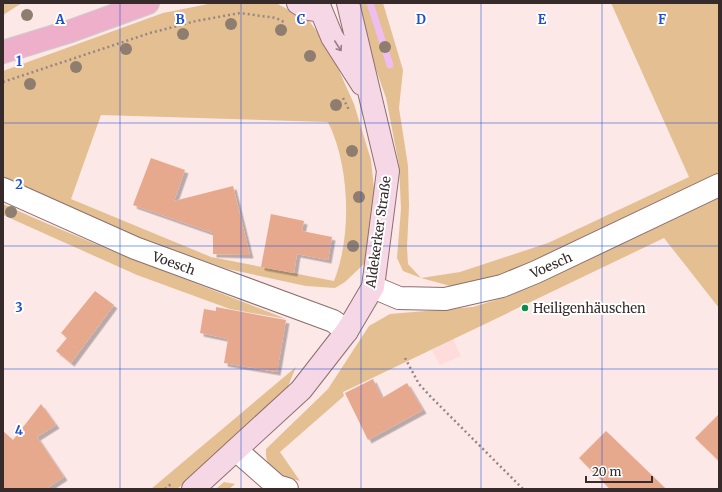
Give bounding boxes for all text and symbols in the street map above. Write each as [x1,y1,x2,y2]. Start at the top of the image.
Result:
text: A [54,11,65,28]
text: B [175,11,185,28]
text: C [297,11,306,28]
text: D [416,11,426,28]
text: E [538,11,547,28]
text: F [658,11,666,28]
one-way arrow [334,40,342,51]
text: 1 [16,53,22,70]
street label: Aldekerker Straße [362,175,395,290]
text: 2 [15,176,23,193]
street label: Voesch [149,248,198,279]
street label: Voesch [527,249,575,283]
text: 3 [15,299,23,316]
place label: Heiligenhäuschen [533,300,646,317]
marker: Heiligenhäuschen [520,303,530,313]
text: 4 [15,422,24,439]
scale bar [586,458,652,484]
text: 20 m [592,464,621,479]

